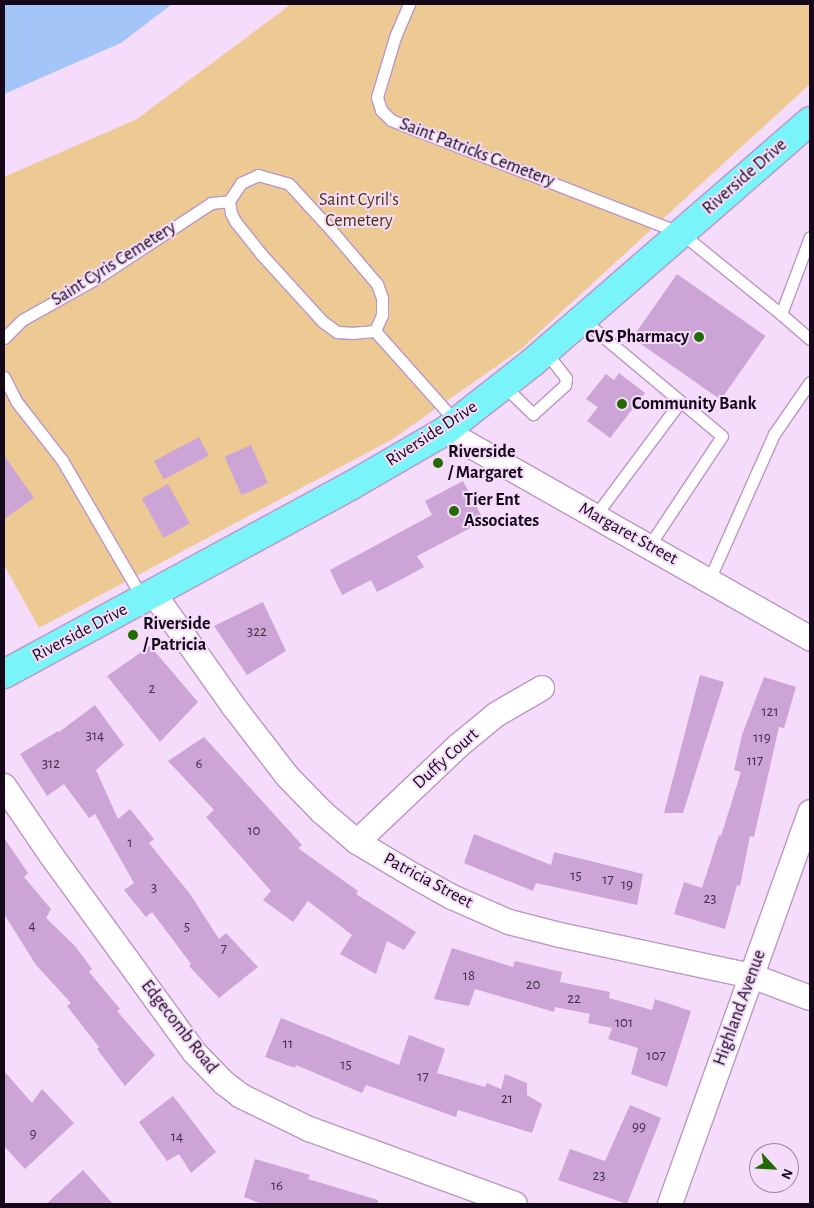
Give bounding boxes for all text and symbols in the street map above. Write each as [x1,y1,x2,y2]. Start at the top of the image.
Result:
street label: Saint Patricks Cemetery [396,113,558,193]
street label: Riverside Drive [698,134,792,220]
park label: Saint Cyril's Cemetery [319,190,399,232]
street label: Saint Cyris Cemetery [48,217,180,311]
place label: CVS Pharmacy [585,326,689,348]
marker: CVS Pharmacy [693,331,705,343]
place label: Community Bank [632,393,757,415]
street label: Riverside Drive [382,396,482,472]
marker: Community Bank [616,398,628,410]
place label: Riverside / Margaret [448,442,523,484]
marker: Riverside / Margaret [432,457,444,469]
place label: Tier Ent Associates [464,490,539,532]
street label: Margaret Street [575,498,681,570]
marker: Tier Ent Associates [448,505,460,517]
street label: Riverside Drive [29,599,131,667]
place label: Riverside / Patricia [143,614,210,656]
house number: 322 [247,623,267,641]
marker: Riverside / Patricia [127,629,139,641]
house number: 2 [149,680,155,698]
house number: 121 [761,703,779,721]
street label: Duffy Court [409,724,483,794]
house number: 314 [86,727,104,745]
house number: 119 [753,729,771,747]
house number: 117 [747,752,763,770]
house number: 312 [42,755,60,773]
house number: 6 [195,755,203,773]
house number: 10 [247,822,261,840]
house number: 1 [127,834,133,852]
street label: Patricia Street [380,848,476,914]
house number: 15 [570,867,582,885]
house number: 17 [602,871,614,889]
house number: 19 [621,876,633,894]
house number: 3 [151,879,157,897]
house number: 23 [703,890,717,908]
house number: 4 [28,917,36,935]
house number: 5 [184,918,190,936]
house number: 7 [221,940,227,958]
street label: Highland Avenue [709,947,771,1069]
house number: 18 [463,967,475,985]
street label: Edgecomb Road [136,976,222,1078]
house number: 20 [526,976,540,994]
house number: 22 [567,990,581,1008]
house number: 101 [615,1014,633,1032]
house number: 11 [283,1035,293,1053]
house number: 107 [646,1047,666,1065]
house number: 15 [340,1056,352,1074]
house number: 17 [417,1068,429,1086]
house number: 21 [501,1090,513,1108]
house number: 99 [632,1118,646,1136]
house number: 9 [29,1125,37,1143]
house number: 14 [171,1128,183,1146]
north arrow [749,1143,799,1193]
house number: 23 [592,1167,606,1185]
text: N [778,1167,795,1181]
house number: 16 [271,1177,283,1195]

